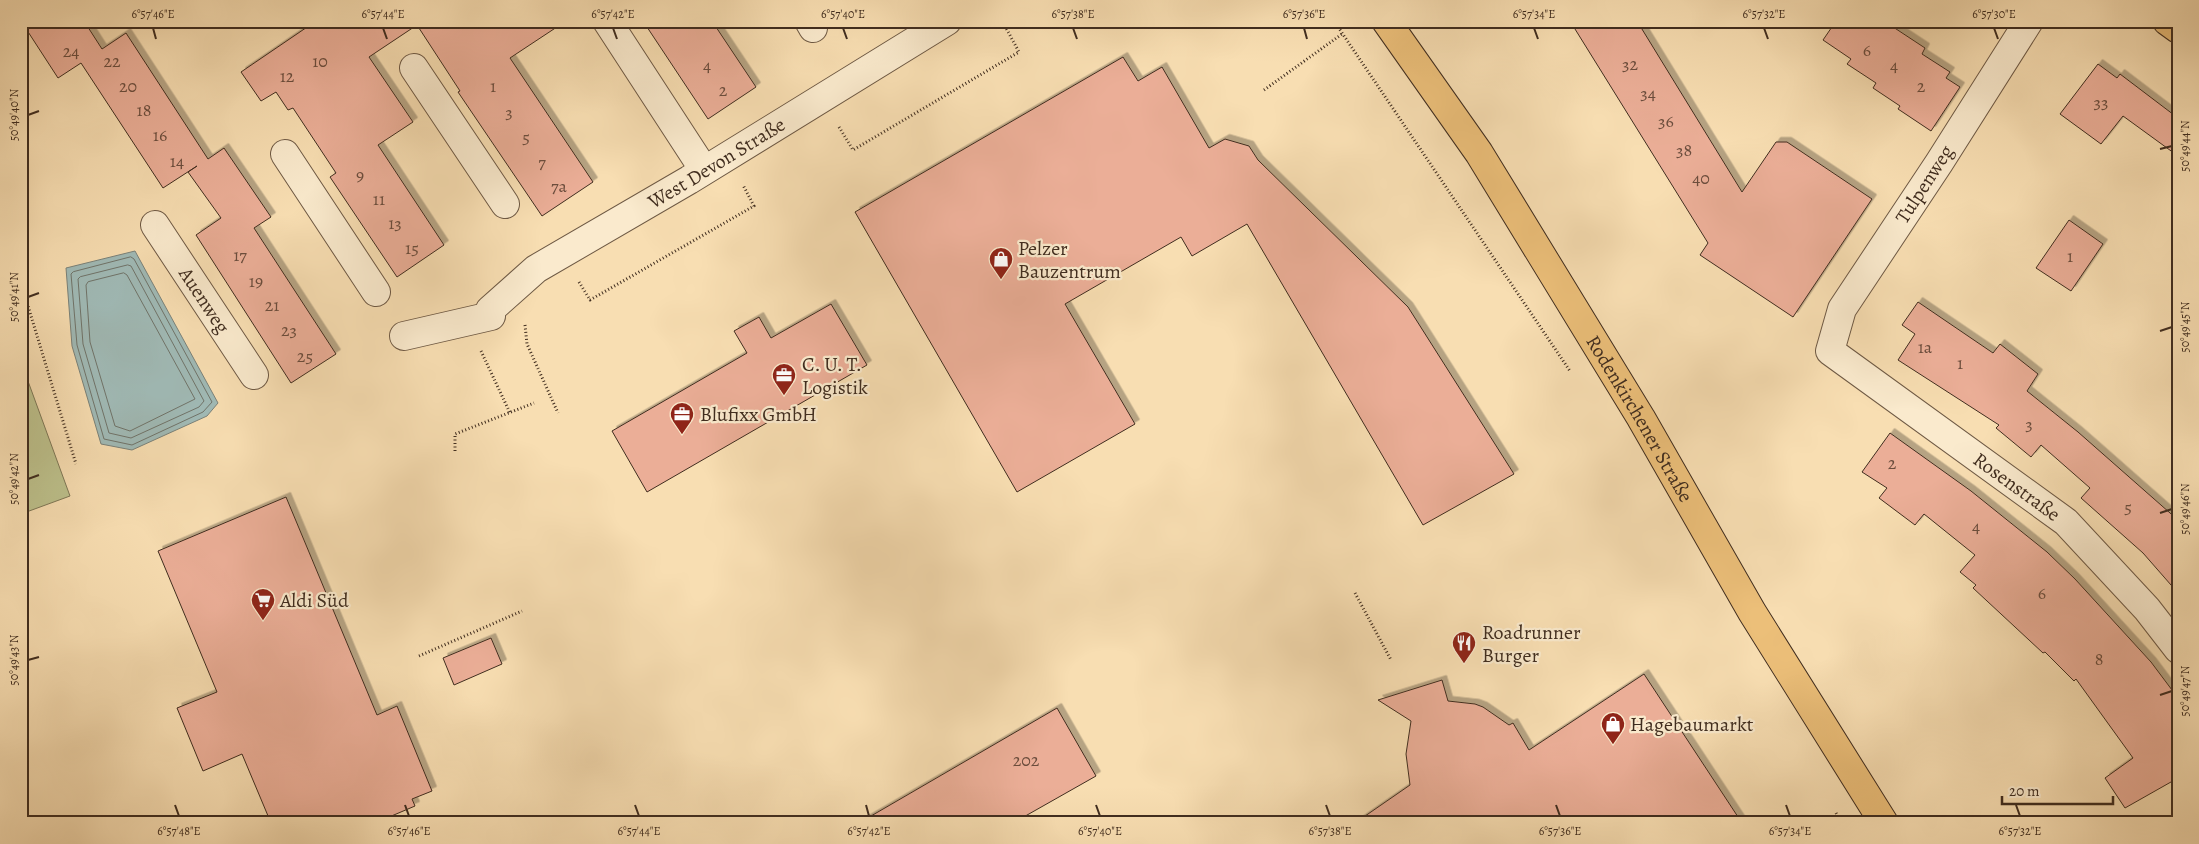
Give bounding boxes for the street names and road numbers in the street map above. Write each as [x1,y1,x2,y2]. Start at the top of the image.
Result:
street label: West Devon Straße [642,111,790,216]
street label: Tulpenweg [1889,140,1960,229]
street label: Auenweg [172,261,236,339]
street label: Rodenkirchener Straße [1580,330,1699,507]
street label: Rosenstraße [1968,446,2066,528]

